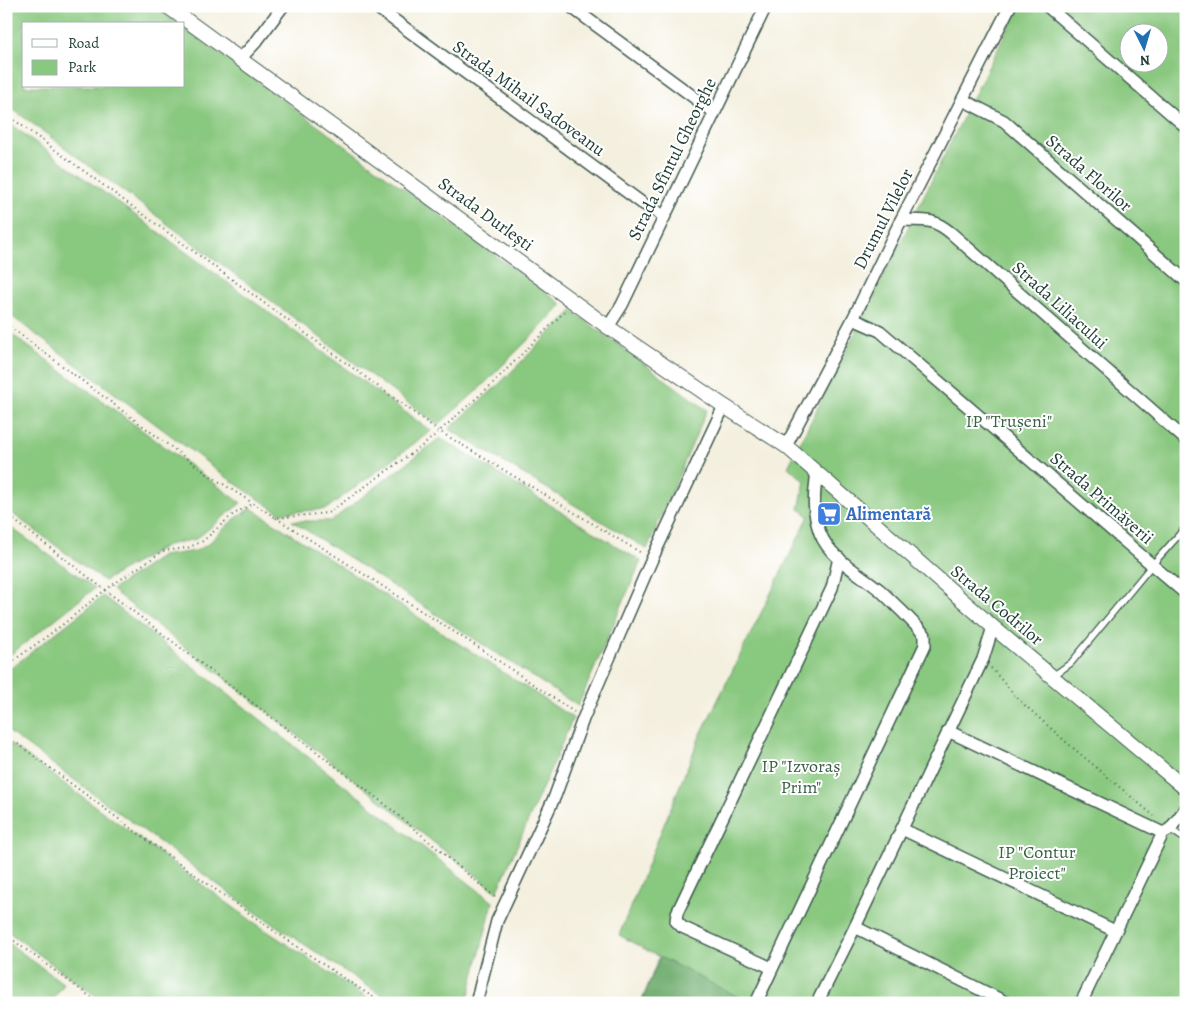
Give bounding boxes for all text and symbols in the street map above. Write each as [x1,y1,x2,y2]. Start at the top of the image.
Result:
legend [22,22,185,88]
north arrow [1120,22,1170,72]
text: Road [68,33,100,53]
street label: Strada Mihail Sadoveanu [448,34,610,162]
text: N [1139,51,1151,70]
text: Park [68,57,97,77]
street label: Strada Sfîntul Gheorghe [622,74,722,244]
street label: Strada Florilor [1041,129,1137,217]
street label: Drumul Vilelor [847,164,919,273]
street label: Strada Durlești [434,171,538,257]
street label: Strada Liliacului [1007,256,1113,354]
park label: IP "Trușeni" [966,409,1052,433]
street label: Strada Primăverii [1045,446,1159,550]
supermarket icon: Alimentară [816,501,842,527]
place label: Alimentară [845,502,932,526]
street label: Strada Codrilor [946,559,1048,651]
park label: IP "Izvoraș Prim" [762,754,840,799]
park label: IP "Contur Proiect" [998,840,1076,885]

